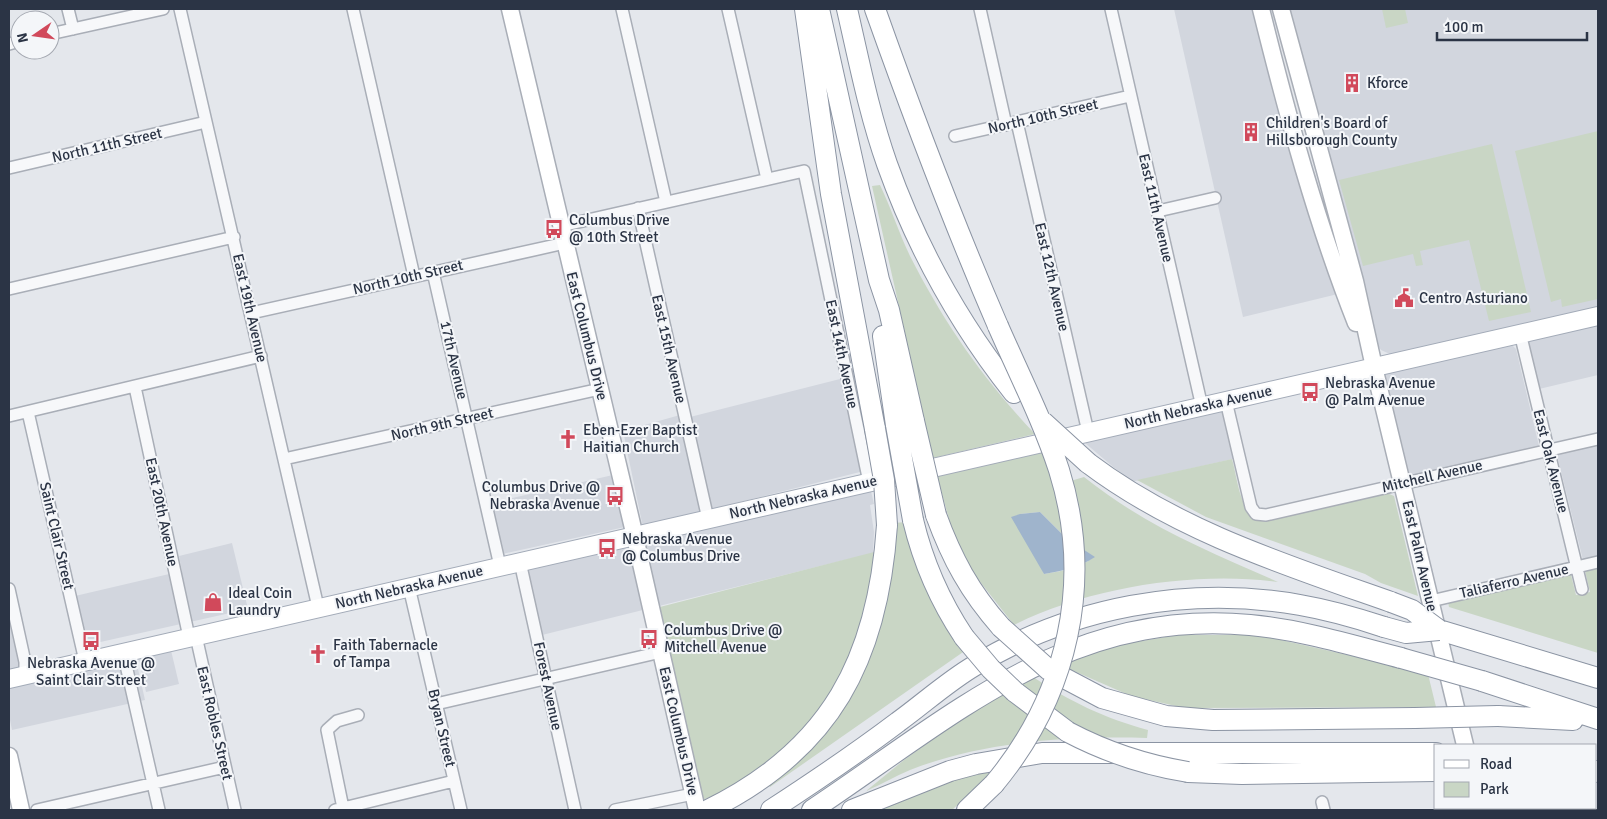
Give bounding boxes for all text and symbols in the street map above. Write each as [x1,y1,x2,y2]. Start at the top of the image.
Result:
north arrow [10,10,60,60]
scale bar [1437,10,1587,42]
text: 100 m [1444,18,1484,36]
text: N [13,31,32,44]
building icon: Kforce [1341,72,1363,94]
place label: Kforce [1367,74,1408,92]
street label: North 10th Street [986,95,1100,137]
place label: Children's Board of Hillsborough County [1266,114,1397,149]
building icon: Children's Board of Hillsborough County [1240,121,1262,143]
street label: North 11th Street [50,124,164,166]
street label: East 11th Avenue [1135,152,1177,264]
place label: Columbus Drive @ 10th Street [569,211,670,246]
bus stop icon: Columbus Drive @ 10th Street [543,218,565,240]
street label: East 12th Avenue [1031,221,1073,333]
street label: East 19th Avenue [229,252,271,364]
street label: North 10th Street [351,256,465,298]
street label: East Columbus Drive [562,270,612,402]
public building icon: Centro Asturiano [1393,287,1415,309]
place label: Centro Asturiano [1419,289,1528,307]
street label: East 15th Avenue [648,293,690,405]
street label: East 14th Avenue [822,298,862,410]
street label: 17th Avenue [436,319,472,401]
place label: Nebraska Avenue @ Palm Avenue [1325,374,1436,409]
street label: North Nebraska Avenue [1122,381,1274,433]
bus stop icon: Nebraska Avenue @ Palm Avenue [1299,381,1321,403]
street label: North 9th Street [389,403,495,445]
street label: East Oak Avenue [1529,407,1573,515]
place label: Eben-Ezer Baptist Haitian Church [583,421,698,456]
church icon: Eben-Ezer Baptist Haitian Church [557,428,579,450]
street label: East 20th Avenue [142,456,182,568]
street label: Mitchell Avenue [1380,456,1484,496]
street label: North Nebraska Avenue [727,471,879,523]
place label: Columbus Drive @ Nebraska Avenue [482,478,600,513]
street label: Saint Clair Street [36,480,78,592]
bus stop icon: Columbus Drive @ Nebraska Avenue [604,485,626,507]
street label: East Palm Avenue [1398,499,1442,613]
place label: Nebraska Avenue @ Columbus Drive [622,530,740,565]
bus stop icon: Nebraska Avenue @ Columbus Drive [596,537,618,559]
street label: Taliaferro Avenue [1458,560,1570,602]
street label: North Nebraska Avenue [333,561,485,613]
place label: Ideal Coin Laundry [228,584,292,619]
shop icon: Ideal Coin Laundry [202,591,224,613]
place label: Columbus Drive @ Mitchell Avenue [664,621,782,656]
bus stop icon: Columbus Drive @ Mitchell Avenue [638,628,660,650]
bus stop icon: Nebraska Avenue @ Saint Clair Street [80,630,102,652]
place label: Faith Tabernacle of Tampa [333,636,438,671]
street label: Forest Avenue [530,640,566,732]
church icon: Faith Tabernacle of Tampa [307,643,329,665]
place label: Nebraska Avenue @ Saint Clair Street [27,654,155,689]
street label: East Robles Street [193,664,237,782]
street label: East Columbus Drive [655,665,703,797]
street label: Bryan Street [424,687,460,769]
legend [1434,744,1597,809]
text: Road [1480,755,1512,773]
text: Park [1480,780,1509,798]

